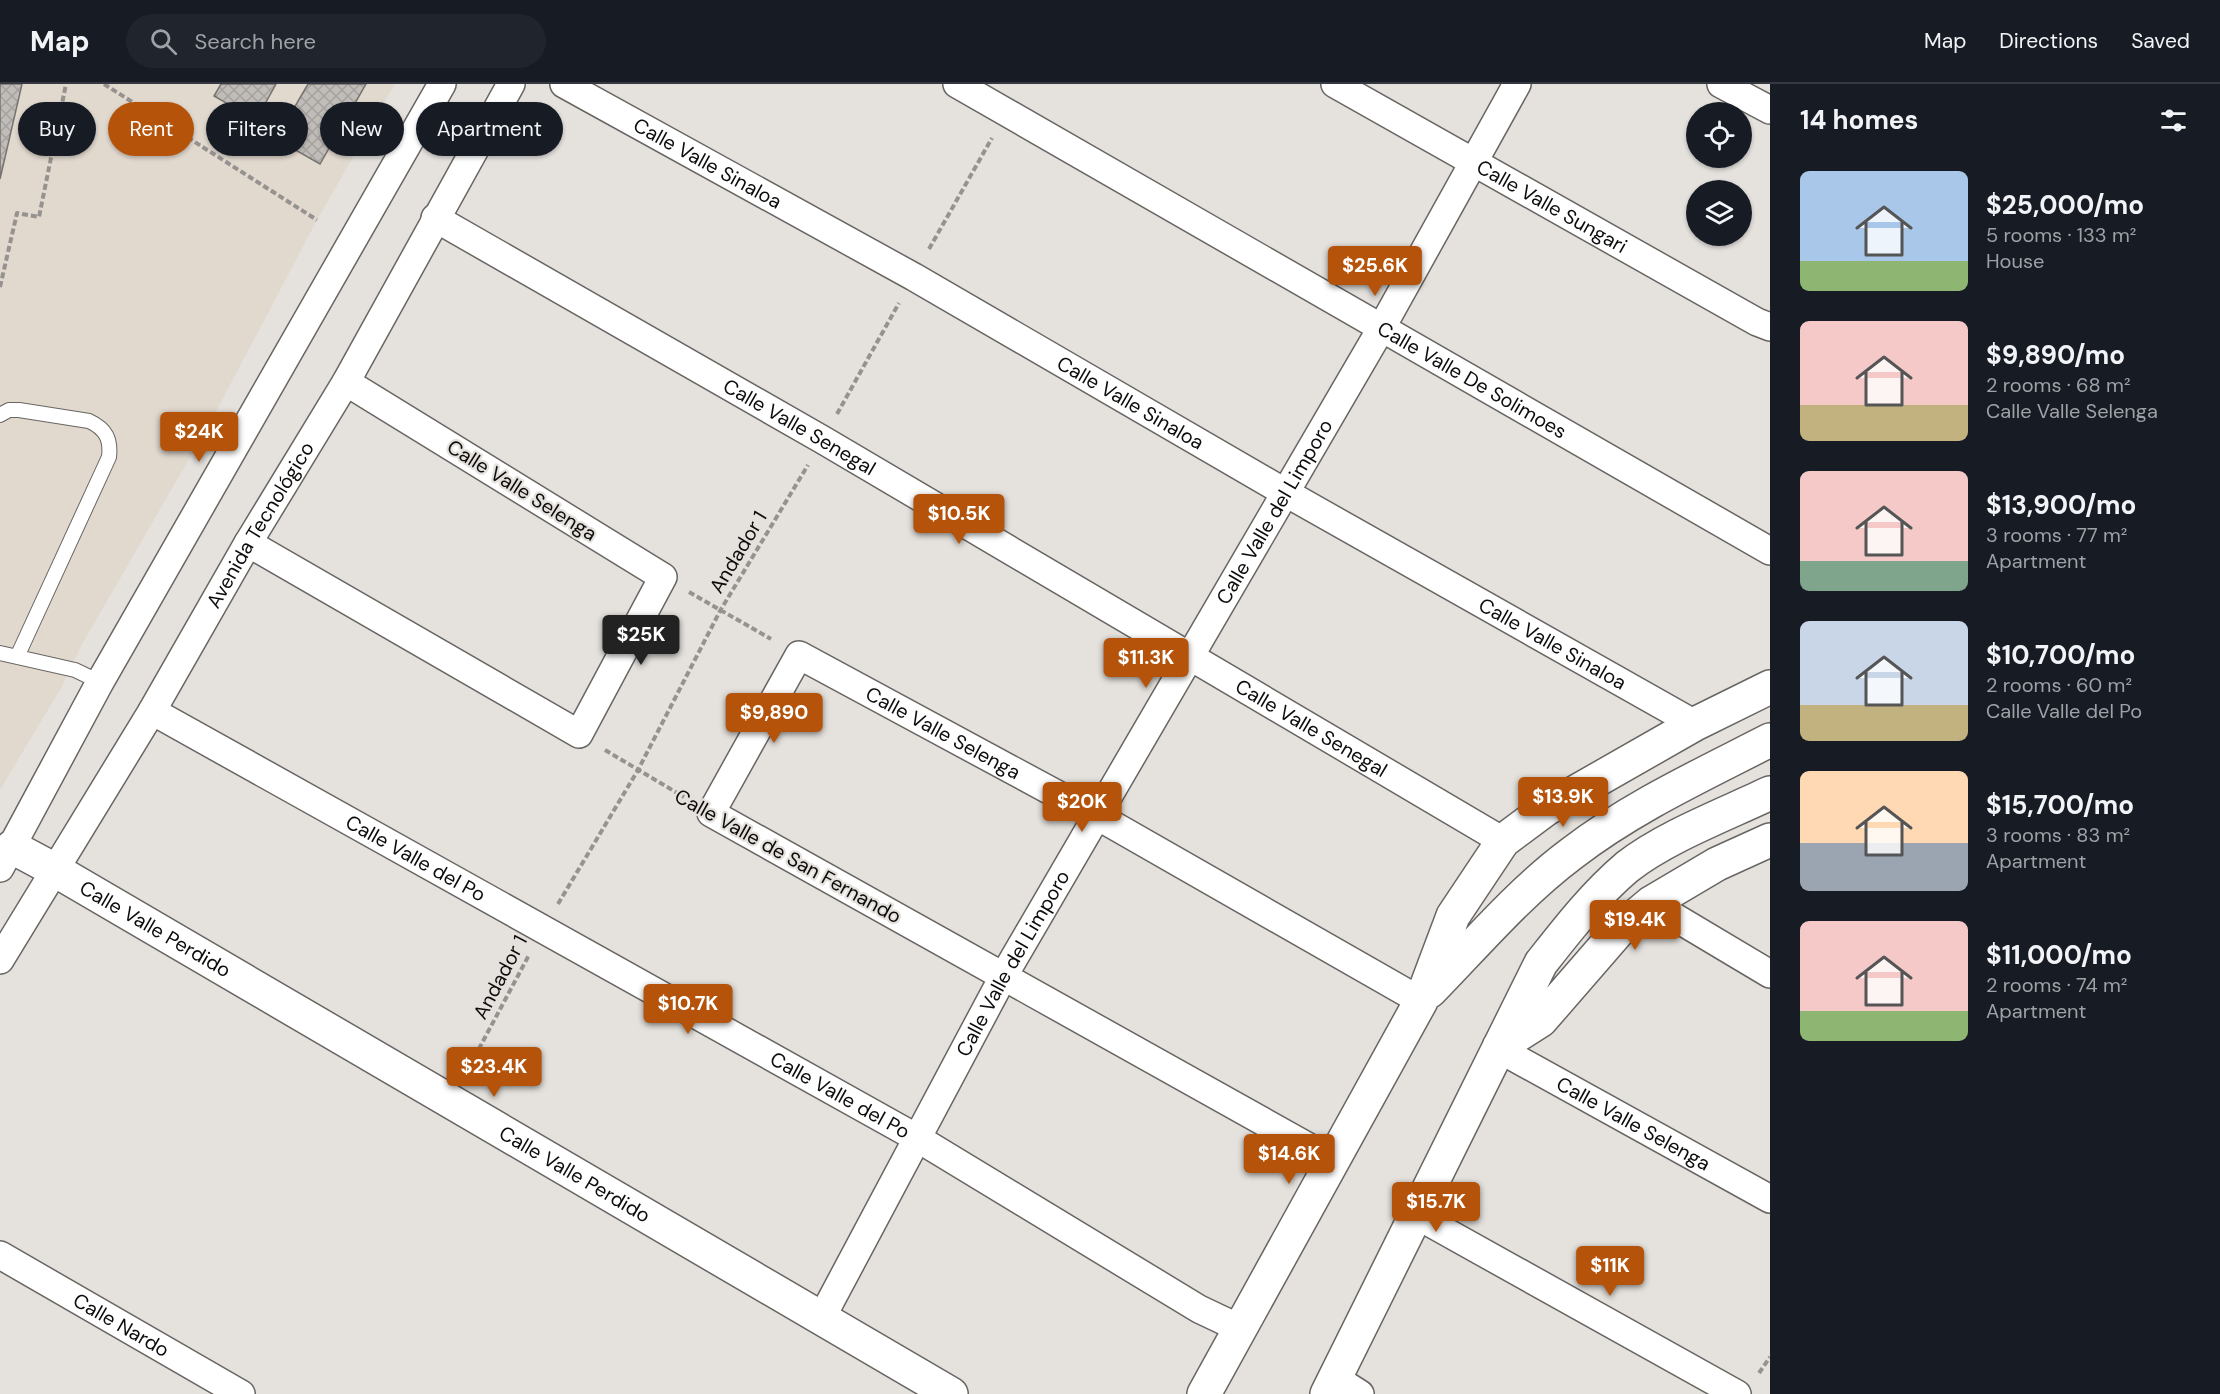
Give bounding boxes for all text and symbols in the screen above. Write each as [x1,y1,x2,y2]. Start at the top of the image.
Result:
search box [126,14,546,68]
text: Map [30,23,90,60]
icon: search [147,25,180,58]
text: Search here [195,27,316,56]
text: Map [1924,27,1966,55]
text: Directions [1999,27,2098,55]
text: Saved [2131,27,2190,55]
chip: Buy [18,102,96,156]
chip: Rent [108,102,194,156]
chip: Filters [206,102,308,156]
chip: New [320,102,404,156]
chip: Apartment [416,102,563,156]
map controls [1686,102,1752,246]
button: locate [1686,102,1752,168]
text: 14 homes [1800,103,1918,137]
icon: filters [2157,104,2190,137]
street label: Calle Valle Sinaloa [629,112,786,215]
street label: Calle Valle Sungari [1472,154,1632,259]
button: layers [1686,180,1752,246]
text: $25,000/mo [1986,188,2144,222]
icon: home [1848,195,1920,267]
text: 5 rooms · 133 m² [1986,222,2136,248]
pin: $25.6K [1326,246,1424,297]
text: House [1986,248,2044,274]
text: $25.6K [1342,252,1408,278]
street label: Calle Valle De Solimoes [1373,315,1571,444]
text: $9,890/mo [1986,338,2125,372]
icon: home [1848,345,1920,417]
street label: Calle Valle Sinaloa [1052,350,1209,456]
text: 2 rooms · 68 m² [1986,372,2131,398]
street label: Calle Valle Senegal [718,373,880,481]
text: Calle Valle Selenga [1986,398,2158,424]
pin: $24K [163,412,235,463]
street label: Calle Valle del Limporo [1210,415,1338,609]
text: $24K [174,418,224,444]
street label: Calle Valle Selenga [442,433,602,547]
street label: Avenida Tecnológico [200,437,320,613]
text: $13,900/mo [1986,488,2136,522]
pin: $10.5K [910,494,1008,545]
icon: home [1848,495,1920,567]
text: $10.5K [927,500,991,526]
street label: Andador 1 [703,506,773,598]
text: 3 rooms · 77 m² [1986,522,2127,548]
text: Apartment [1986,548,2086,574]
street label: Calle Valle Sinaloa [1474,591,1631,696]
pin: $25K [605,615,677,666]
text: $25K [616,621,666,647]
pin: $11.3K [1097,638,1195,689]
text: $10,700/mo [1986,638,2135,672]
text: $11.3K [1118,644,1174,670]
icon: home [1848,645,1920,717]
text: 2 rooms · 60 m² [1986,672,2132,698]
street label: Calle Valle Senegal [1231,673,1392,783]
street label: Calle Valle Selenga [861,681,1025,785]
pin: $9,890 [725,693,823,744]
text: Calle Valle del Po [1986,698,2142,724]
text: $9,890 [740,699,808,725]
pin: $13.9K [1514,777,1612,828]
pin: $20K [1046,782,1118,833]
street label: Calle Valle de San Fernando [670,783,906,929]
text: $13.9K [1532,783,1594,809]
text: $20K [1057,788,1107,814]
text: $15,700/mo [1986,788,2134,822]
icon: home [1848,795,1920,867]
street label: Calle Valle del Po [341,809,490,908]
text: 3 rooms · 83 m² [1986,822,2130,848]
text: Apartment [1986,848,2086,874]
street label: Calle Valle del Limporo [950,865,1075,1061]
street label: Calle Valle Perdido [75,874,236,983]
pin: $19.4K [1586,900,1684,951]
text: $19.4K [1604,906,1666,932]
street label: Andador 1 [467,930,533,1024]
text: $11,000/mo [1986,938,2132,972]
icon: home [1848,945,1920,1017]
text: 2 rooms · 74 m² [1986,972,2127,998]
pin: $10.7K [639,984,737,1035]
text: $10.7K [658,990,718,1016]
text: Apartment [1986,998,2086,1024]
street label: Calle Valle del Po [765,1046,915,1145]
pin: $23.4K [445,1047,543,1098]
text: $23.4K [461,1053,527,1079]
street label: Calle Valle Selenga [1552,1070,1715,1177]
street label: Calle Valle Perdido [495,1120,655,1228]
pin: $14.6K [1240,1134,1338,1185]
text: $14.6K [1258,1140,1320,1166]
pin: $15.7K [1387,1182,1485,1233]
text: $15.7K [1406,1188,1466,1214]
pin: $11K [1574,1246,1646,1297]
text: $11K [1590,1252,1630,1278]
street label: Calle Nardo [68,1287,174,1363]

